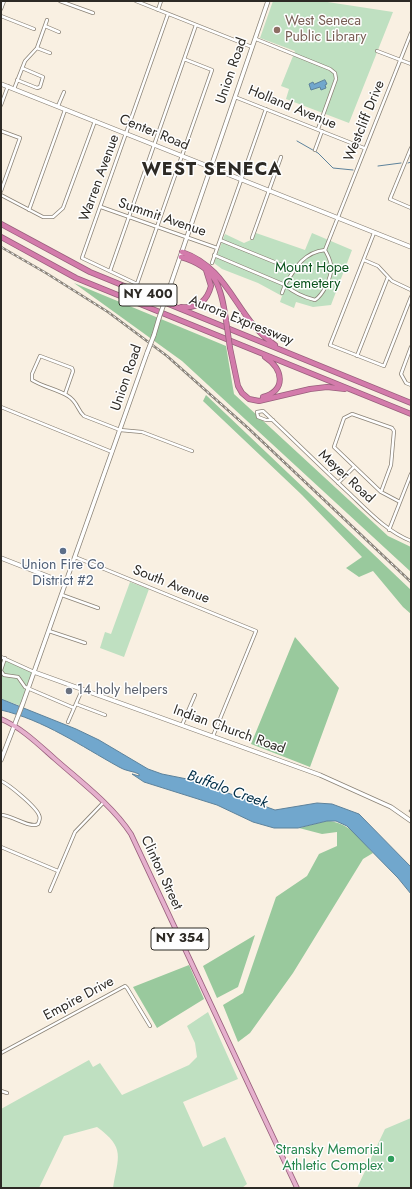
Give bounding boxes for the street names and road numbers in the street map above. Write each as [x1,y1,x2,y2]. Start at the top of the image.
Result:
street label: Union Road [213,36,251,106]
street label: Westcliff Drive [341,78,389,164]
street label: Holland Avenue [245,83,339,133]
street label: Center Road [117,111,191,155]
street label: Warren Avenue [77,132,123,224]
street label: Summit Avenue [116,195,208,241]
road number: NY 400 [119,284,177,306]
street label: Aurora Expressway [186,292,296,350]
street label: Union Road [108,343,146,413]
street label: Meyer Road [314,447,378,507]
street label: South Avenue [130,562,212,608]
street label: Indian Church Road [171,702,287,758]
street label: Clinton Street [137,833,185,913]
road number: NY 354 [151,928,209,950]
street label: Empire Drive [41,973,117,1025]

